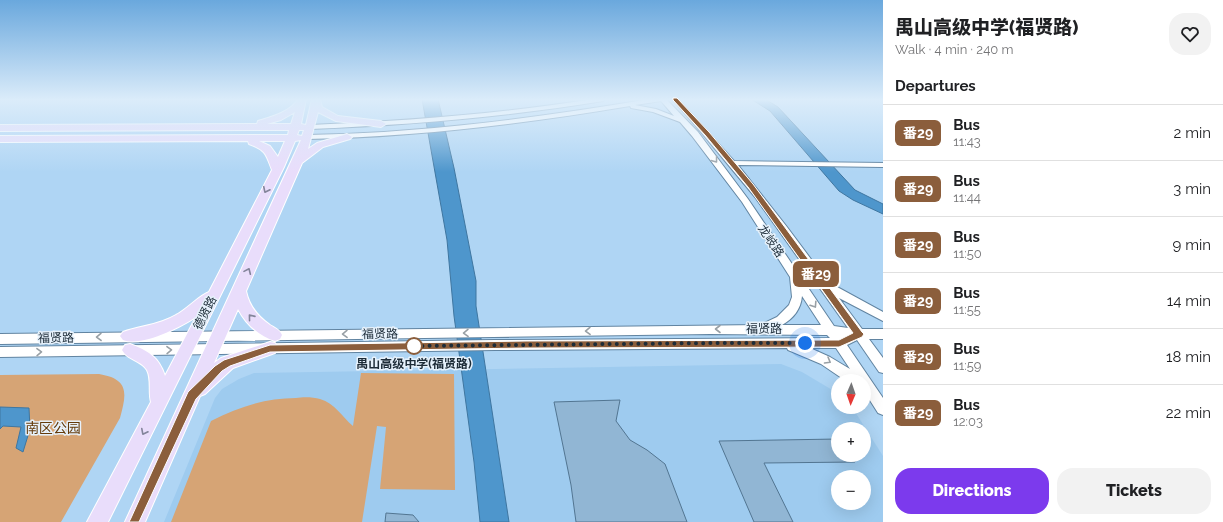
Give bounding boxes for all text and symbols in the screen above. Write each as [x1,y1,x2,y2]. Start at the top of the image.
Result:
button: heart [1169,13,1211,55]
text: 禺山高级中学(福贤路) [895,16,1078,38]
text: Walk · 4 min · 240 m [895,42,1013,57]
text: Departures [895,77,976,95]
text: Bus [953,116,980,134]
text: 2 min [1174,124,1211,142]
text: 番29 [903,125,933,141]
text: 11:43 [953,134,981,149]
one-way arrow [710,156,717,163]
text: Bus [953,172,980,190]
text: 3 min [1173,180,1211,198]
text: 番29 [903,181,933,197]
one-way arrow [263,186,271,193]
text: 11:44 [953,190,981,205]
street label: 龙岐路 [755,222,787,260]
text: Bus [953,228,980,246]
text: 9 min [1173,236,1211,254]
text: 番29 [903,237,933,253]
text: 11:50 [953,246,982,261]
line badge: 番29 [793,261,839,287]
text: 番29 [801,266,831,282]
one-way arrow [243,267,251,275]
text: Bus [953,284,980,302]
text: 14 min [1167,292,1211,310]
text: 番29 [903,293,933,309]
street label: 德贤路 [191,294,219,332]
one-way arrow [809,301,817,308]
text: 11:55 [953,302,981,317]
one-way arrow [248,315,255,322]
street label: 福贤路 [746,322,782,336]
one-way arrow [715,325,721,333]
street label: 福贤路 [362,327,398,341]
one-way arrow [585,327,591,335]
one-way arrow [463,328,469,337]
one-way arrow [342,330,348,338]
street label: 福贤路 [38,331,74,345]
one-way arrow [96,333,102,341]
your location [795,333,815,353]
marker: 禺山高级中学(福贤路) [405,337,423,355]
text: Bus [953,340,980,358]
one-way arrow [166,346,172,354]
one-way arrow [36,348,42,356]
text: 18 min [1166,348,1211,366]
text: 番29 [903,349,933,365]
one-way arrow [824,356,831,363]
place label: 禺山高级中学(福贤路) [356,357,472,371]
text: 11:59 [953,358,981,373]
north arrow [831,374,871,414]
map controls [831,374,871,510]
text: Bus [953,396,980,414]
text: 22 min [1166,404,1211,422]
text: 番29 [903,405,933,421]
text: 12:03 [953,414,983,429]
park label: 南区公园 [25,420,81,436]
button: + [831,422,871,462]
one-way arrow [141,428,149,436]
button: Directions [895,468,1049,514]
button: Tickets [1057,468,1211,514]
button: − [831,470,871,510]

